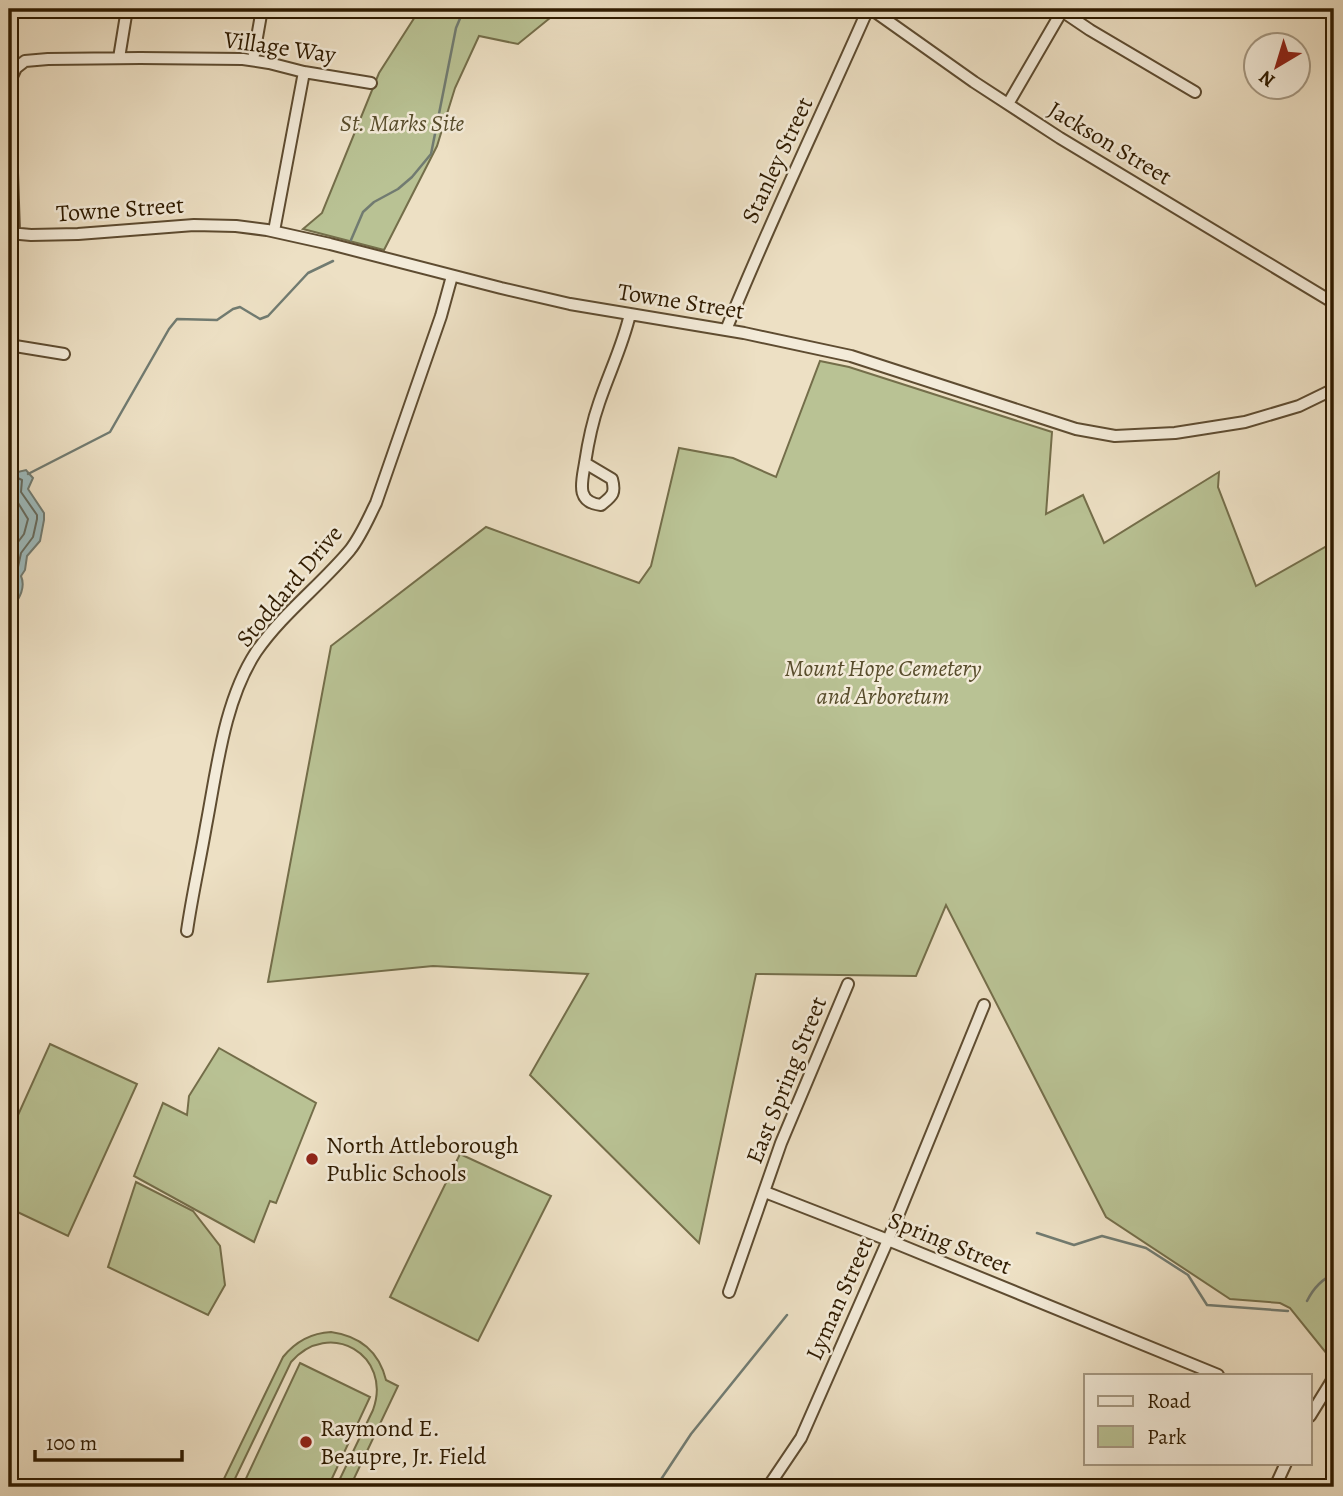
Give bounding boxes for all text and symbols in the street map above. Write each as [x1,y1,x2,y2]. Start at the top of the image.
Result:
street label: Village Way [221,23,338,71]
north arrow [1242,32,1312,102]
text: N [1254,64,1281,93]
street label: Stanley Street [734,92,820,228]
street label: Jackson Street [1042,94,1178,193]
park label: St. Marks Site [340,107,465,139]
street label: Towne Street [55,189,185,229]
street label: Towne Street [615,275,747,327]
street label: Stoddard Drive [229,518,349,654]
park label: Mount Hope Cemetery and Arboretum [785,652,982,712]
street label: East Spring Street [738,992,834,1168]
place label: North Attleborough Public Schools [326,1129,519,1189]
marker: North Attleborough Public Schools [304,1151,320,1167]
street label: Spring Street [884,1204,1016,1282]
street label: Lyman Street [798,1233,880,1365]
legend [1084,1374,1312,1464]
text: Road [1147,1387,1191,1415]
place label: Raymond E. Beaupre, Jr. Field [320,1412,486,1472]
scale bar [35,1419,182,1463]
text: Park [1147,1423,1187,1451]
text: 100 m [46,1429,97,1457]
marker: Raymond E. Beaupre, Jr. Field [298,1434,314,1450]

